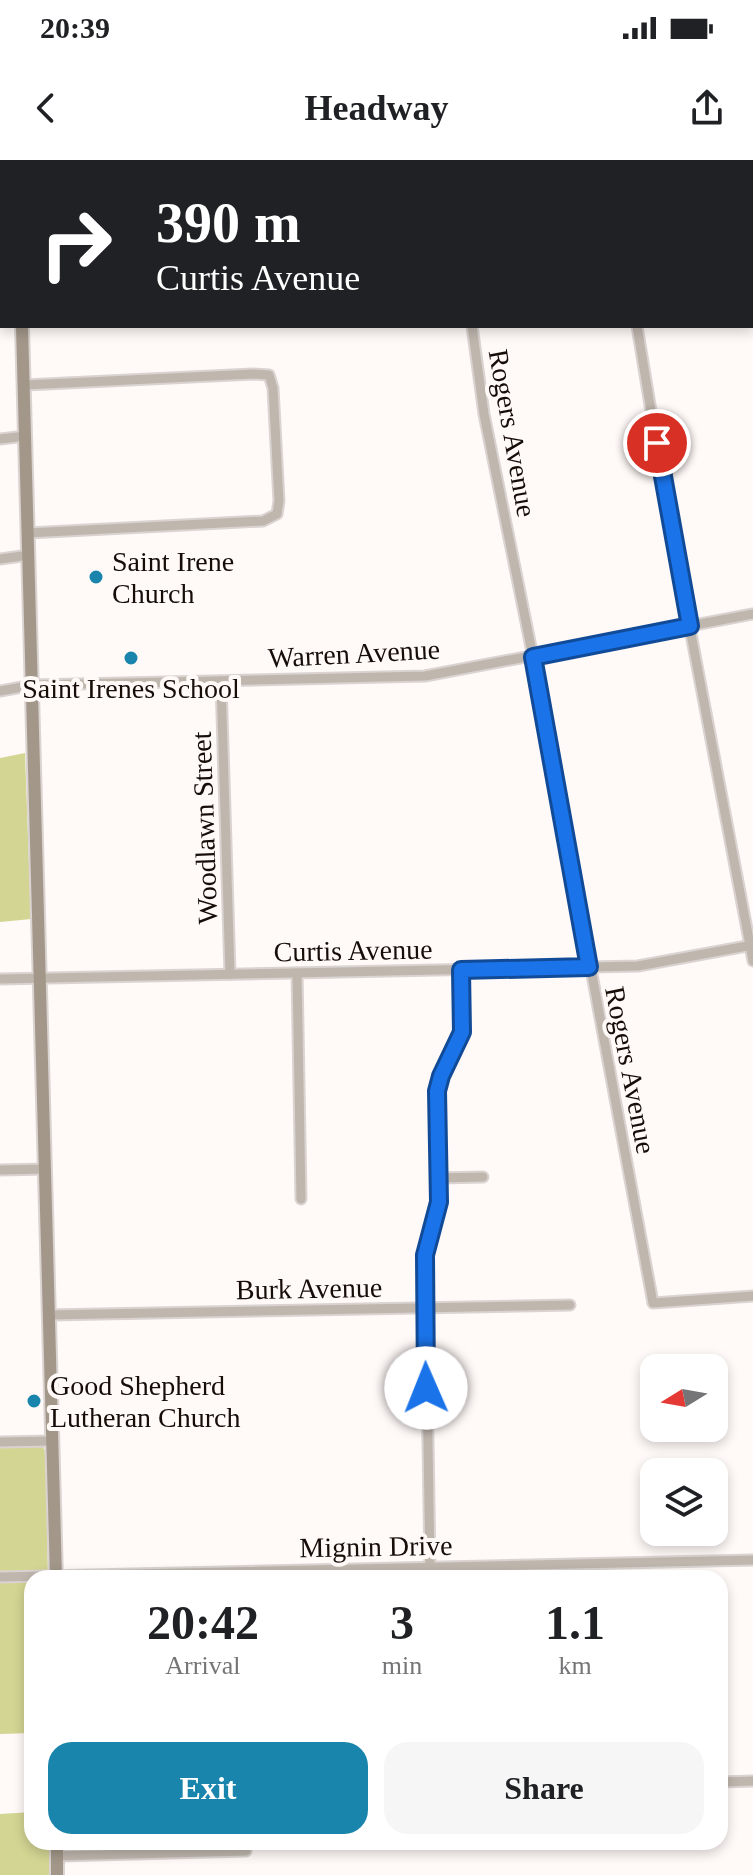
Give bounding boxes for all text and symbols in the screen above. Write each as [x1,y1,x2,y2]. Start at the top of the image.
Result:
text: 20:39 [40,11,110,44]
icon: back [24,86,68,130]
icon: share [685,86,729,130]
text: Headway [305,88,449,128]
icon: right [24,192,128,296]
text: 390 m [156,192,301,254]
text: Curtis Avenue [156,258,360,298]
street label: Rogers Avenue [483,347,543,519]
pin [623,409,691,477]
icon: arrive [635,421,679,465]
place label: Saint Irene Church [112,546,234,609]
marker: Saint Irene Church [87,568,105,586]
street label: Warren Avenue [267,634,441,673]
marker: Saint Irenes School [122,649,140,667]
place label: Saint Irenes School [22,673,240,704]
street label: Woodlawn Street [186,731,223,925]
street label: Curtis Avenue [273,934,433,967]
street label: Rogers Avenue [599,984,662,1156]
street label: Burk Avenue [236,1272,382,1305]
position arrow [384,1346,468,1430]
north arrow [640,1354,728,1442]
map controls [640,1354,728,1546]
place label: Good Shepherd Lutheran Church [50,1370,241,1433]
marker: Good Shepherd Lutheran Church [25,1392,43,1410]
button: layers [640,1458,728,1546]
street label: Mignin Drive [299,1530,453,1563]
text: 20:42 [147,1596,259,1649]
text: 3 [390,1596,414,1649]
text: 1.1 [545,1596,605,1649]
text: Arrival [165,1651,240,1680]
text: min [382,1651,422,1680]
text: km [558,1651,592,1680]
button: Exit [48,1742,368,1834]
button: Share [384,1742,704,1834]

